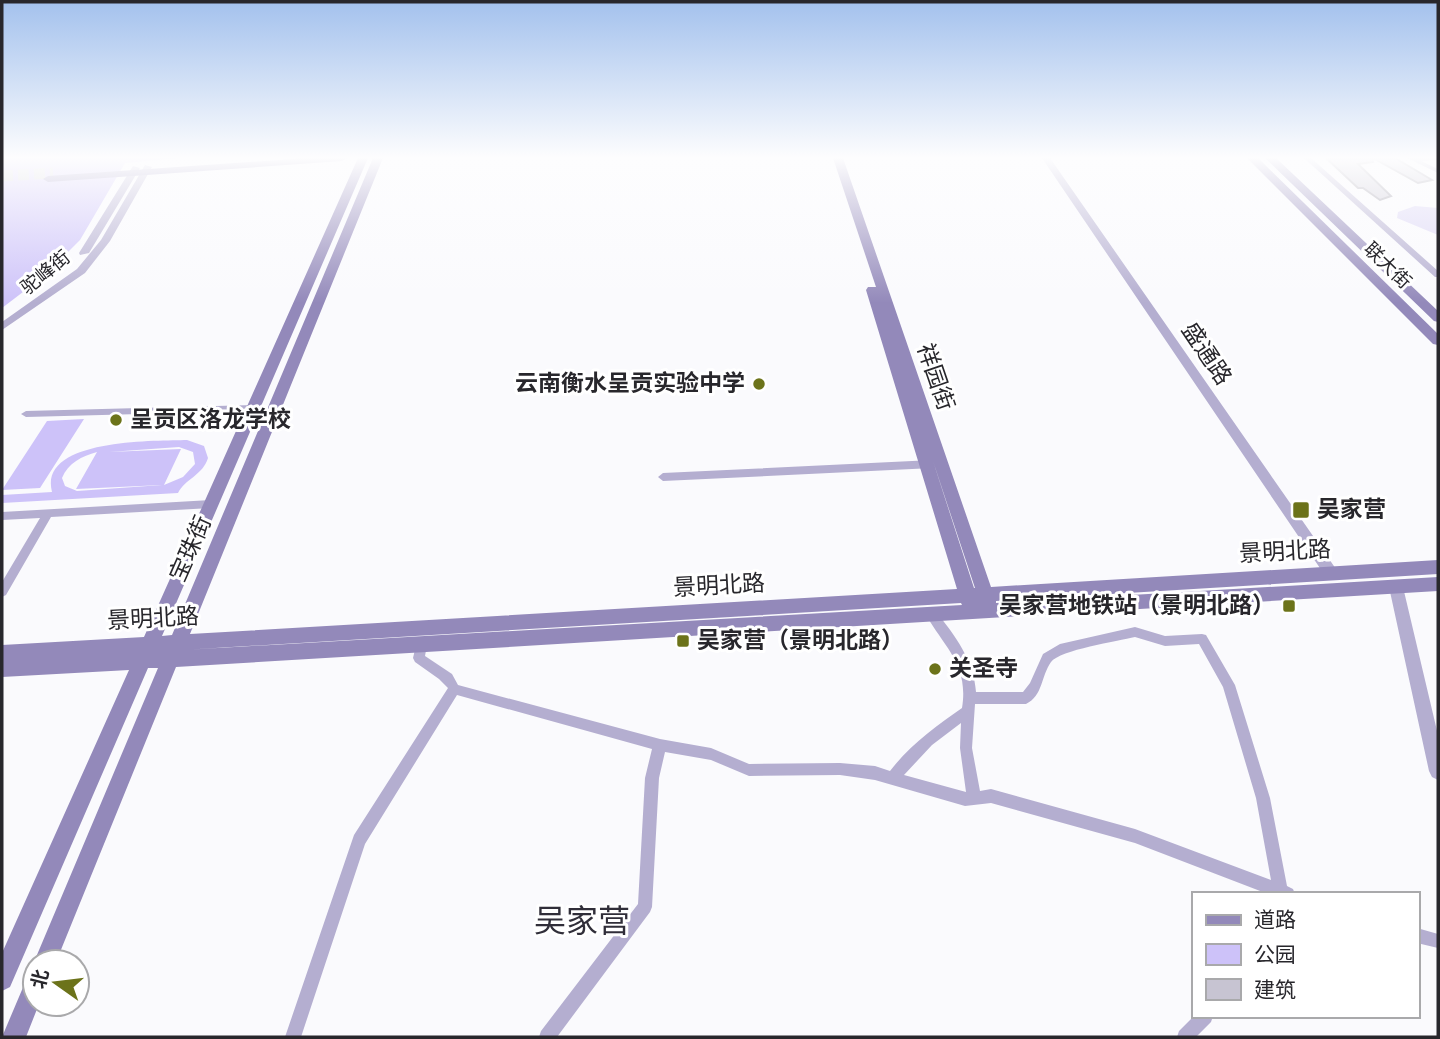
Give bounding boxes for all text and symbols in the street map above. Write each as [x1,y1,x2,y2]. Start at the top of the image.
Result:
street label: 联大街 [1359,238,1415,294]
street label: 驼峰街 [17,246,75,300]
street label: 盛通路 [1175,318,1237,390]
street label: 祥园街 [911,340,959,414]
place label: 云南衡水呈贡实验中学 [515,370,745,398]
marker: 云南衡水呈贡实验中学 [751,376,767,392]
place label: 呈贡区洛龙学校 [130,406,291,434]
marker: 呈贡区洛龙学校 [108,412,124,428]
place label: 吴家营 [1317,496,1386,524]
marker: 吴家营 [1291,500,1311,520]
street label: 宝珠街 [164,512,218,586]
street label: 景明北路 [1238,536,1332,568]
street label: 景明北路 [672,570,766,602]
place label: 吴家营地铁站（景明北路） [999,592,1275,620]
marker: 吴家营地铁站（景明北路） [1281,598,1297,614]
street label: 景明北路 [106,603,200,635]
place label: 吴家营（景明北路） [697,627,904,655]
marker: 吴家营（景明北路） [675,633,691,649]
place label: 关圣寺 [949,655,1018,683]
marker: 关圣寺 [927,661,943,677]
legend [1192,892,1419,1018]
district label: 吴家营 [534,903,630,942]
text: 道路 [1254,908,1296,933]
text: 公园 [1254,943,1296,968]
north arrow [21,948,91,1018]
text: 北 [28,967,54,991]
text: 建筑 [1254,978,1296,1003]

